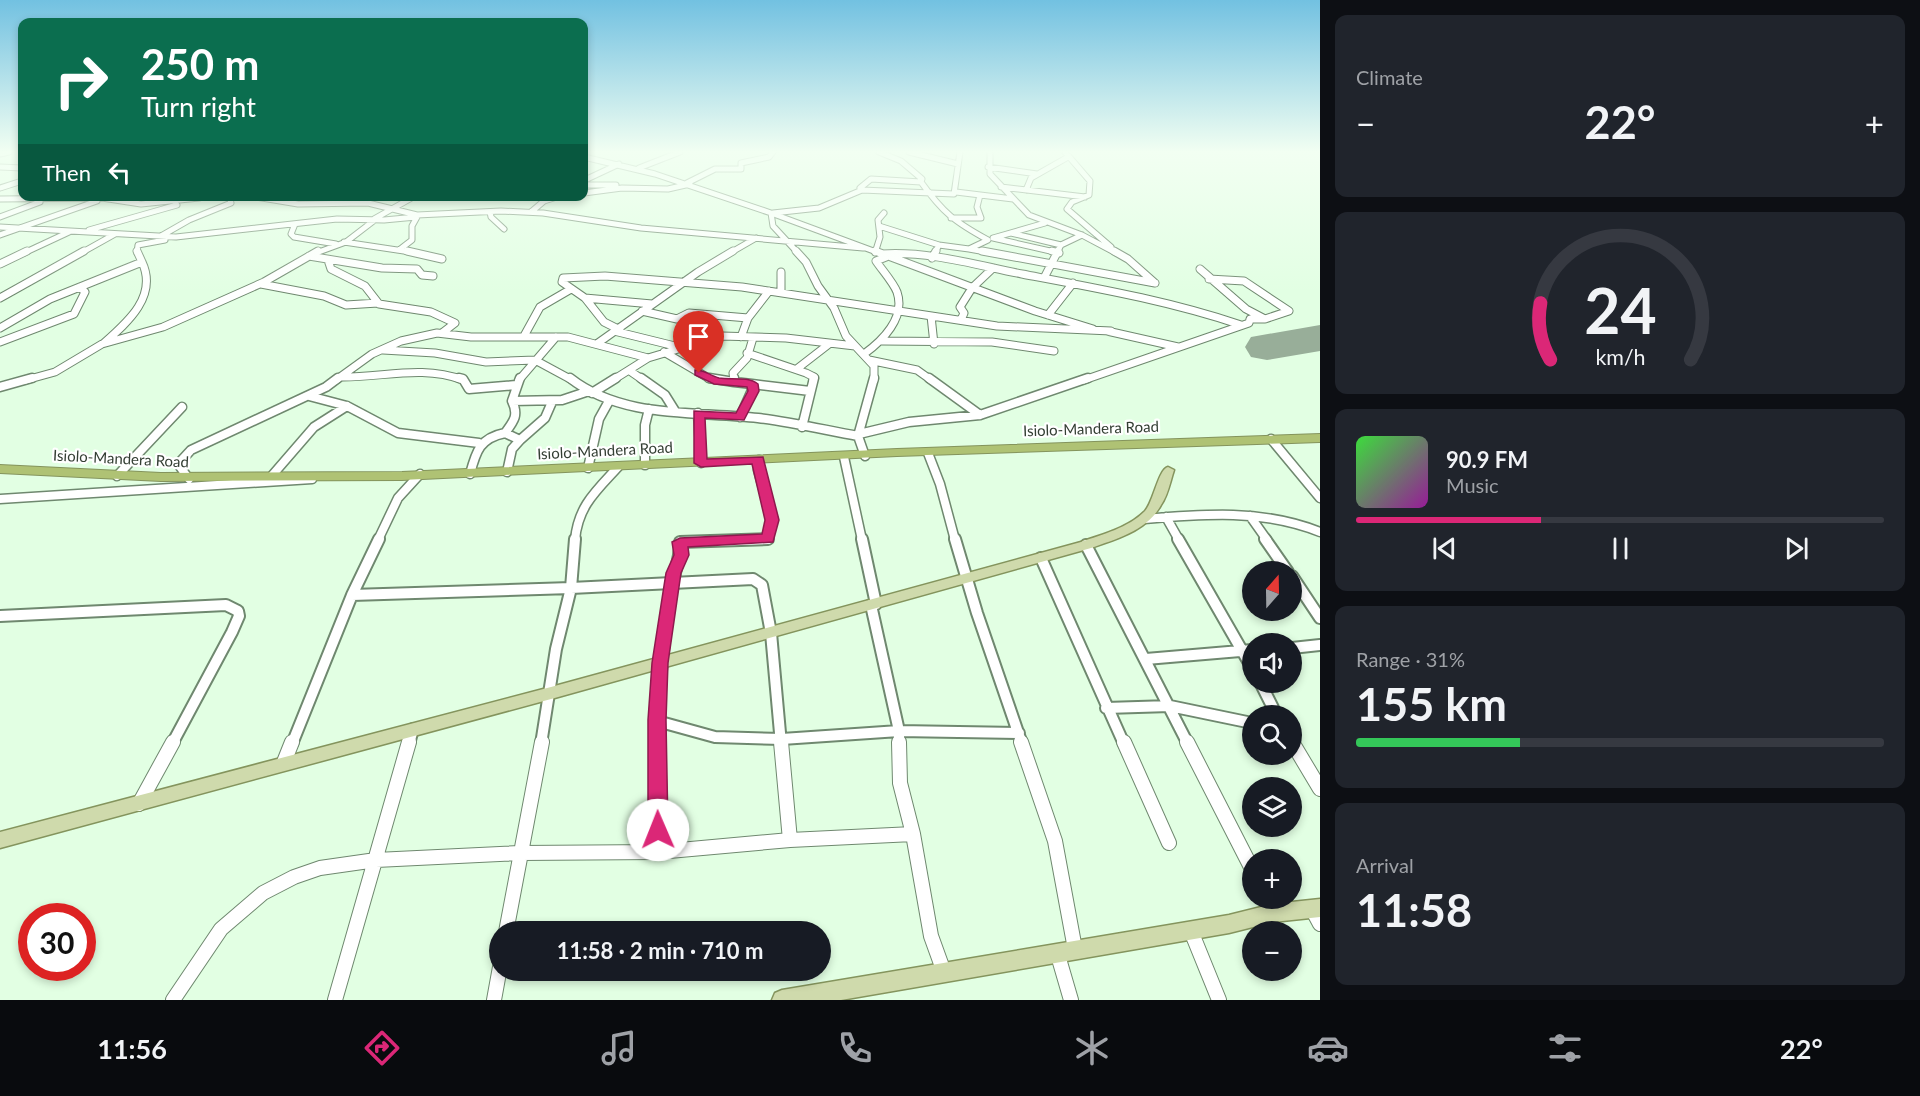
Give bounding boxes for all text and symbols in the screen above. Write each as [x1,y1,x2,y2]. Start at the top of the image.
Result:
text: 250 m [141,39,259,89]
icon: right [42,42,120,120]
text: Climate [1356,65,1423,89]
text: Turn right [141,90,256,123]
text: 22° [1585,95,1655,149]
text: − [1356,103,1375,143]
text: + [1865,103,1884,143]
icon: left [103,156,136,189]
text: Then [42,159,91,186]
text: 24 [1584,272,1656,347]
pin [673,311,724,373]
icon: arrive [682,320,715,353]
text: km/h [1595,344,1645,370]
street label: Isiolo-Mandera Road [1023,417,1159,439]
street label: Isiolo-Mandera Road [537,437,673,463]
street label: Isiolo-Mandera Road [53,445,189,471]
text: 90.9 FM [1446,446,1528,473]
text: Music [1446,473,1499,497]
icon: previous [1428,532,1461,565]
icon: pause [1604,532,1637,565]
icon: next [1780,532,1813,565]
north arrow [1242,561,1302,621]
map controls [1242,561,1302,981]
button: sound [1242,633,1302,693]
text: Range · 31% [1356,647,1465,671]
text: 155 km [1356,677,1507,731]
button: search [1242,705,1302,765]
button: layers [1242,777,1302,837]
position arrow [626,798,690,862]
button: + [1242,849,1302,909]
text: Arrival [1356,853,1414,877]
text: 11:58 [1356,883,1472,937]
speed limit sign: 30 [18,903,96,981]
button: − [1242,921,1302,981]
text: 11:58 · 2 min · 710 m [557,937,763,964]
icon: directions [361,1027,403,1069]
icon: music [598,1027,640,1069]
icon: phone [834,1027,876,1069]
icon: climate [1071,1027,1113,1069]
icon: car [1307,1027,1349,1069]
icon: filters [1544,1027,1586,1069]
text: 11:56 [97,1032,167,1065]
text: 22° [1780,1032,1823,1065]

